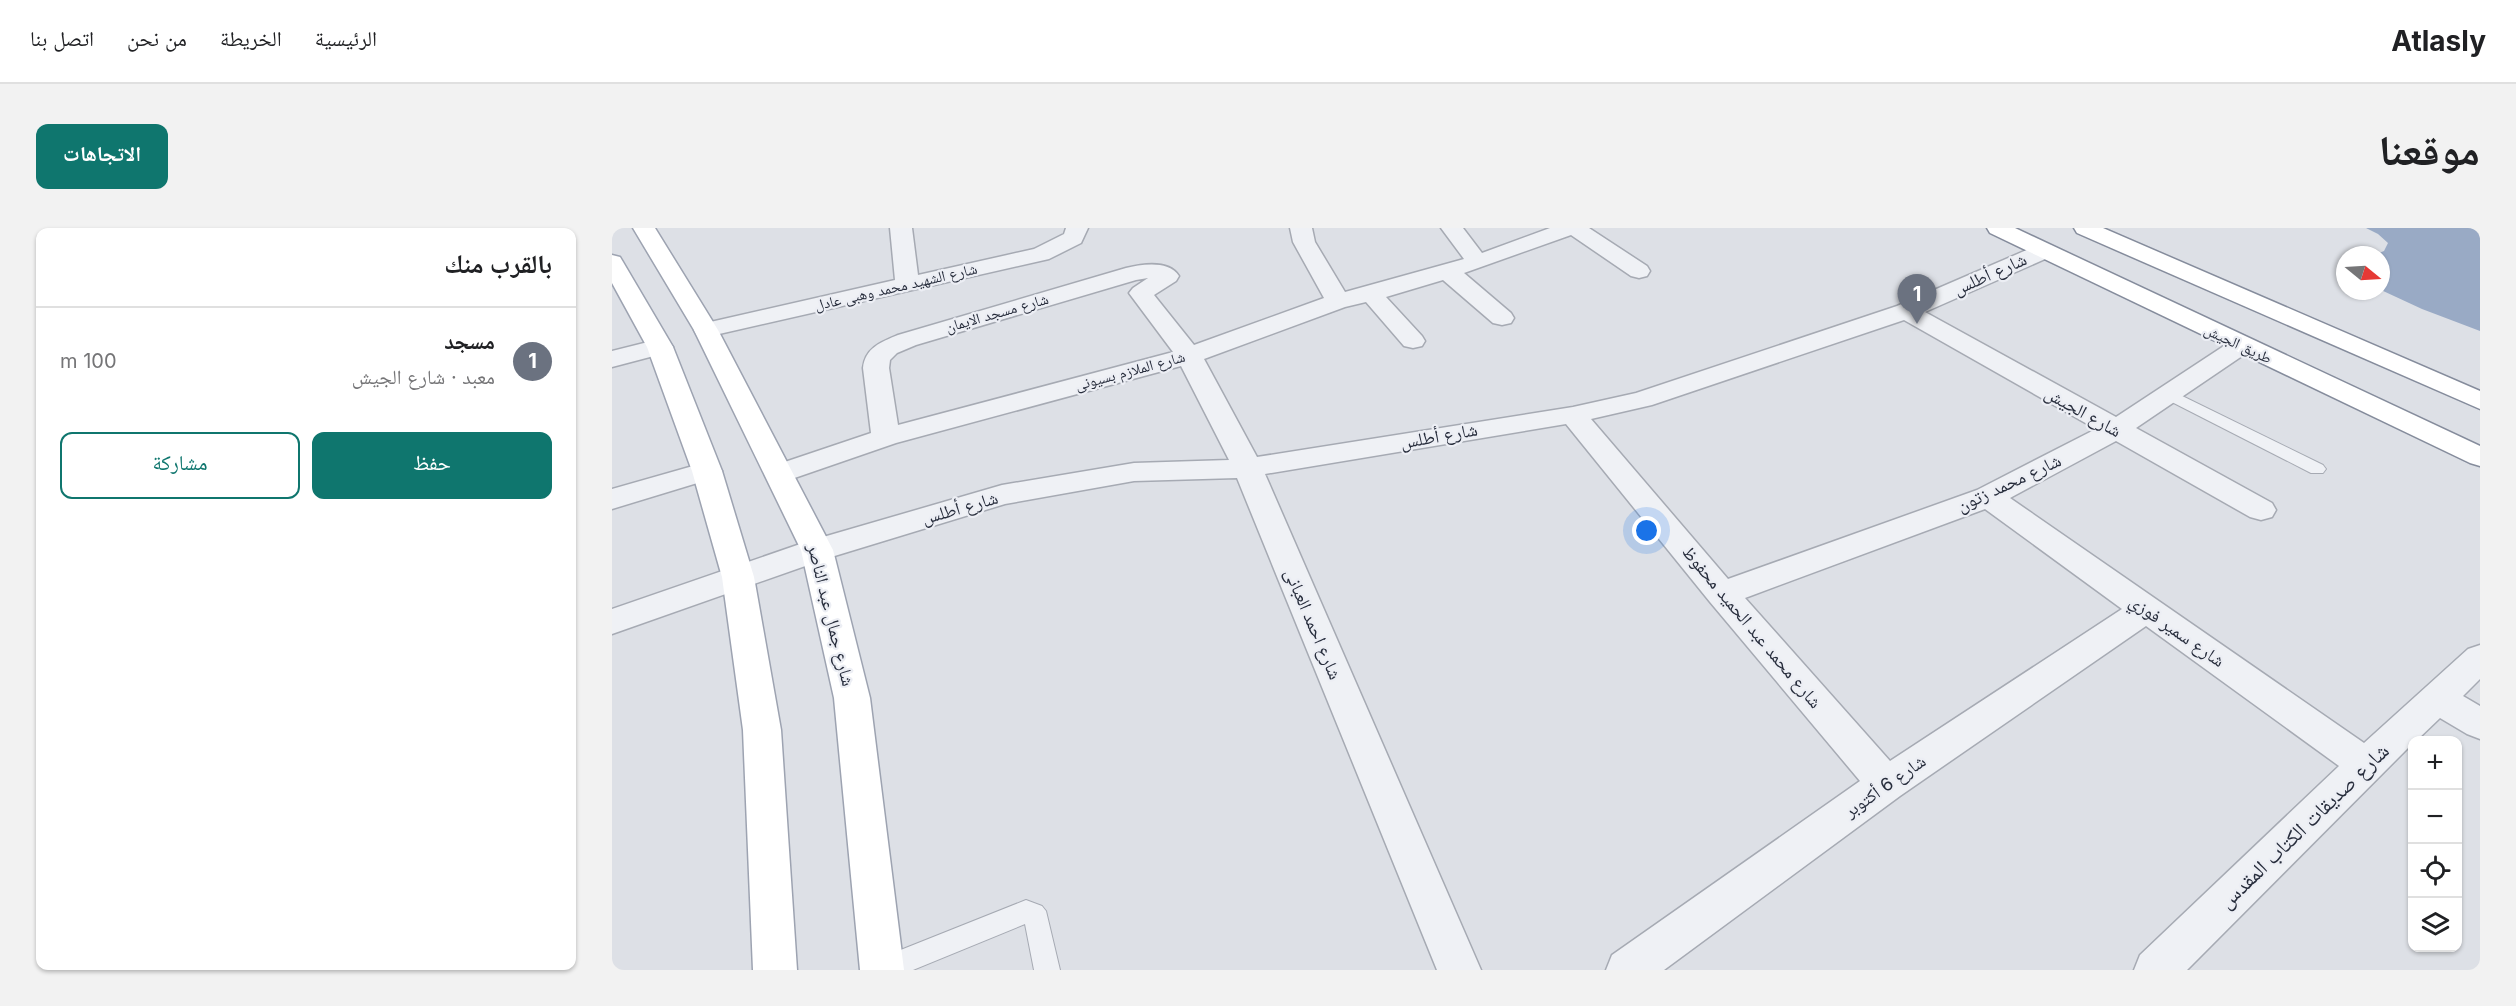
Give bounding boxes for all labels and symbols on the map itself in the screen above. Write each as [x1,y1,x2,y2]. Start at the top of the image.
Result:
north arrow [2336,246,2390,300]
street label: شارع أطلس [1950,248,2030,300]
street label: شارع الشهيد محمد وهبى عادل [813,259,979,315]
pin: 1 [1898,274,1936,324]
street label: شارع مسجد الايمان [943,289,1051,337]
street label: طريق الجيش [2201,320,2275,368]
street label: شارع الملازم بسيونى [1073,347,1187,395]
street label: شارع الجيش [2041,382,2125,442]
street label: شارع أطلس [1399,418,1479,454]
street label: شارع محمد زتون [1953,449,2065,517]
street label: شارع أطلس [919,487,1001,529]
your location [1632,516,1661,545]
street label: شارع جمال عبد الناصر [802,541,859,688]
street label: شارع محمد عبد الحميد محفوظ [1678,541,1826,713]
street label: شارع احمد العبانى [1280,565,1346,683]
street label: شارع سمير فوزي [2123,590,2229,675]
street label: شارع صديقات الكتاب المقدس [2213,738,2395,914]
street label: شارع 6 أكتوبر [1839,750,1930,823]

